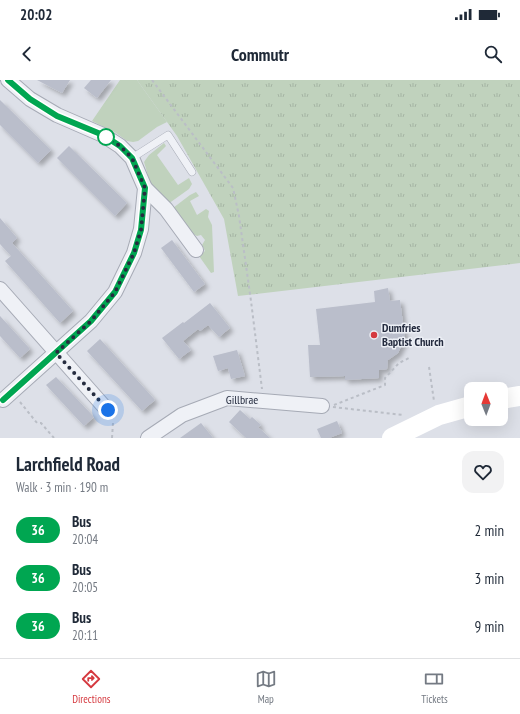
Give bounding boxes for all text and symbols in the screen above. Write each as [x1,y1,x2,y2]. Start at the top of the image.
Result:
text: 20:02 [20,5,52,24]
icon: back [16,43,38,65]
text: Commutr [231,43,289,66]
icon: search [482,43,504,65]
unlabelled marker [97,128,115,146]
place label: Dumfries Baptist Church [382,320,444,349]
marker: Dumfries Baptist Church [369,330,379,340]
north arrow [464,382,508,426]
map controls [464,382,508,426]
street label: Gillbrae [226,392,258,407]
your location [98,400,118,420]
button: heart [462,451,504,493]
text: Larchfield Road [16,452,120,476]
text: Walk · 3 min · 190 m [16,479,108,496]
text: Bus [72,512,91,531]
text: 36 [31,521,45,539]
text: 2 min [474,521,504,540]
text: 20:04 [72,531,98,548]
text: Bus [72,560,91,579]
text: 36 [31,569,45,587]
text: 3 min [474,569,504,588]
text: 20:05 [72,579,98,596]
text: Bus [72,608,91,627]
text: 36 [31,617,45,635]
text: 9 min [474,617,504,636]
text: 20:11 [72,627,98,644]
tab: Directions [72,668,110,706]
tab: Map [255,668,277,706]
tab: Tickets [421,668,448,706]

